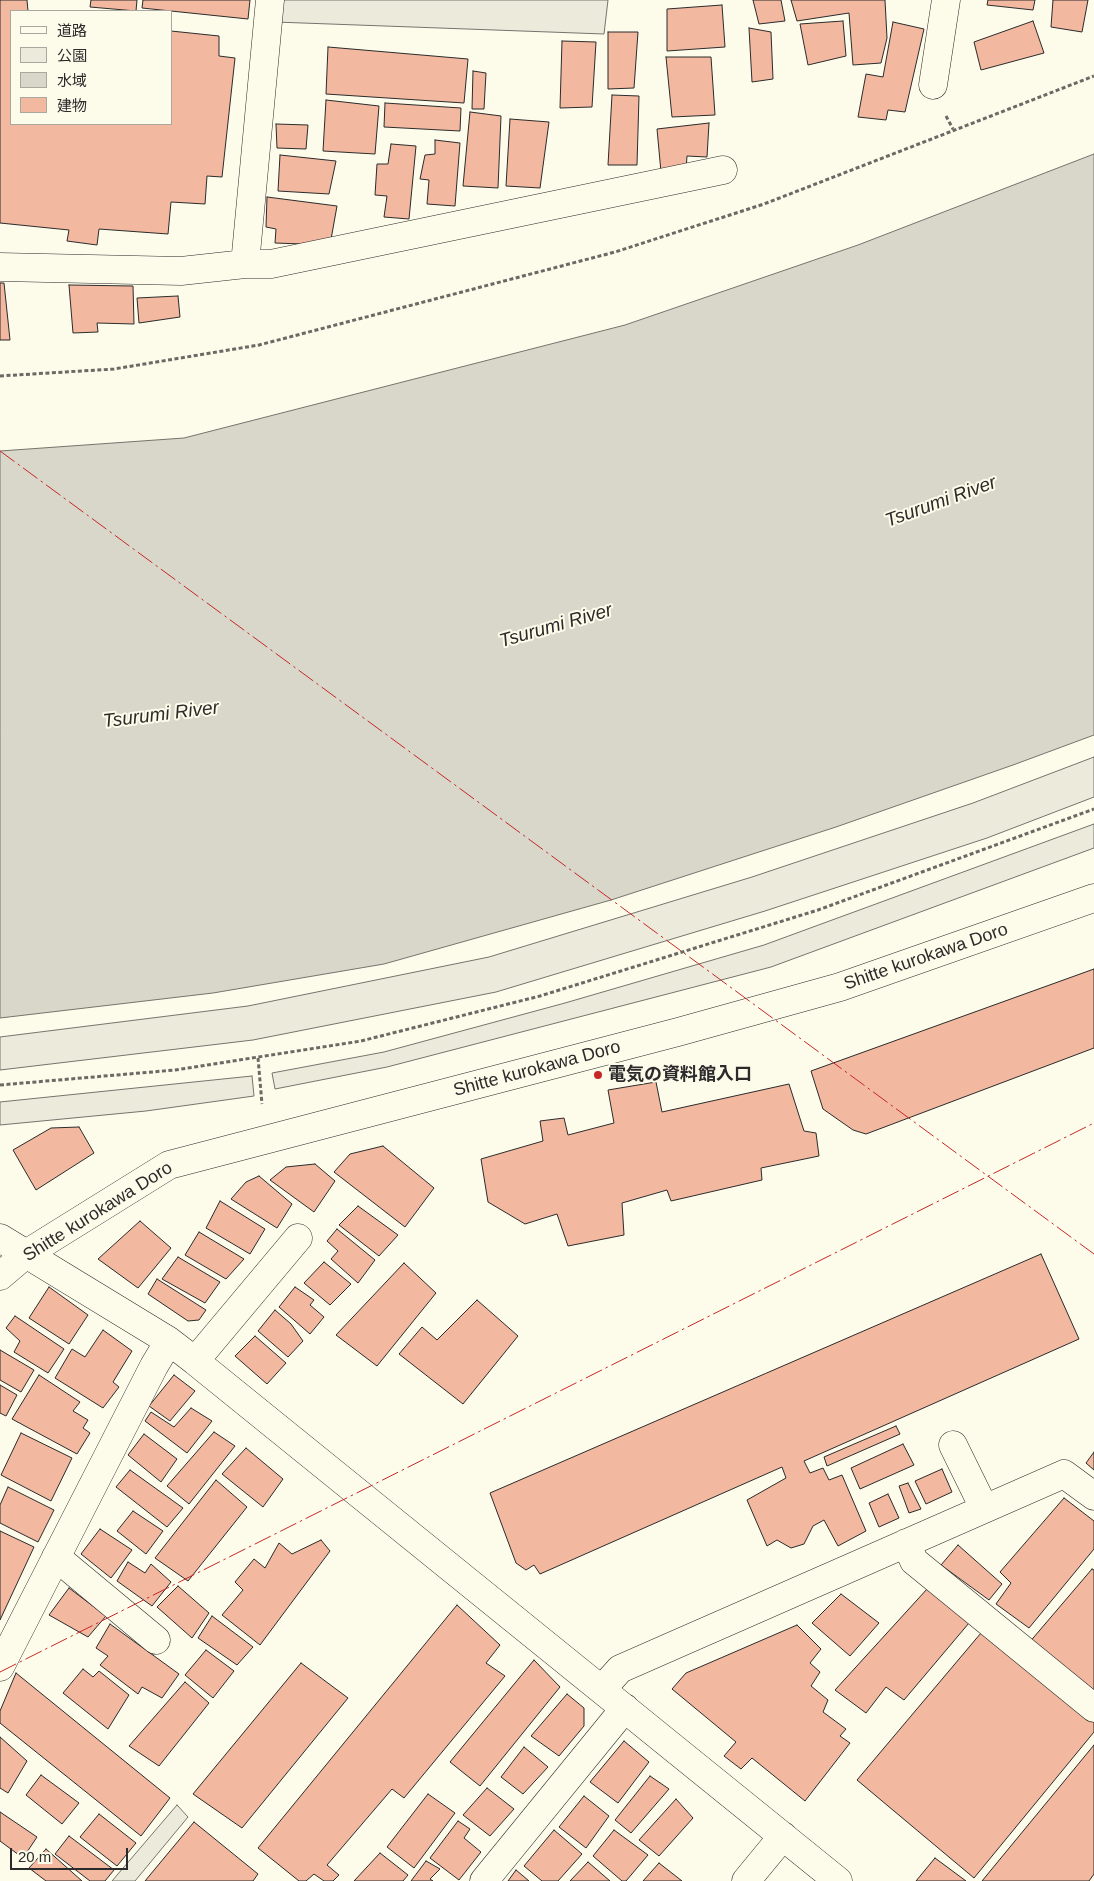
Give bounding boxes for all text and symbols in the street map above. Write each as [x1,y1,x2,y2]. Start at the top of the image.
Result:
legend [10,10,172,125]
text: 道路 [57,22,87,39]
text: 公園 [57,47,87,64]
text: 水域 [57,72,87,89]
text: 建物 [57,97,87,114]
water label: Tsurumi River [882,471,1000,533]
water label: Tsurumi River [497,599,615,653]
water label: Tsurumi River [102,697,220,733]
street label: Shitte kurokawa Doro [841,919,1011,995]
street label: Shitte kurokawa Doro [451,1036,623,1102]
place label: 電気の資料館入口 [608,1064,752,1086]
marker: 電気の資料館入口 [592,1069,604,1081]
street label: Shitte kurokawa Doro [19,1157,177,1267]
scale bar [12,1838,130,1870]
text: 20 m [18,1848,51,1865]

